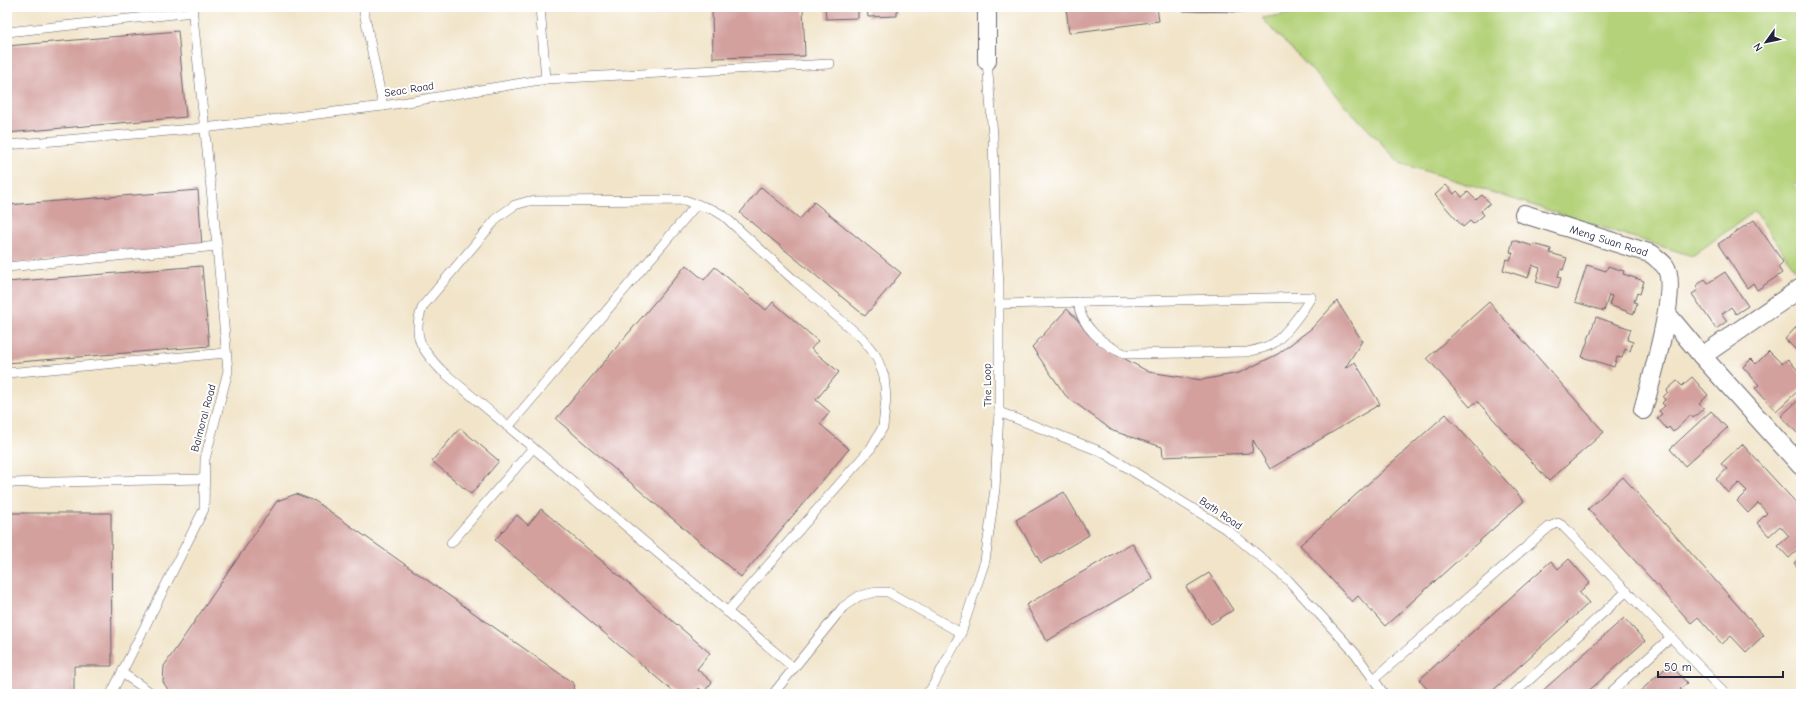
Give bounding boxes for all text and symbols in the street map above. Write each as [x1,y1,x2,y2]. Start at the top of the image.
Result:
north arrow [1746,22,1786,62]
text: N [1751,41,1765,54]
street label: Seac Road [383,79,435,100]
street label: Meng Suan Road [1568,223,1650,259]
street label: The Loop [981,363,994,407]
street label: Balmoral Road [188,383,219,453]
street label: Bath Road [1197,494,1245,533]
scale bar [1658,653,1783,679]
text: 50 m [1664,660,1692,674]

